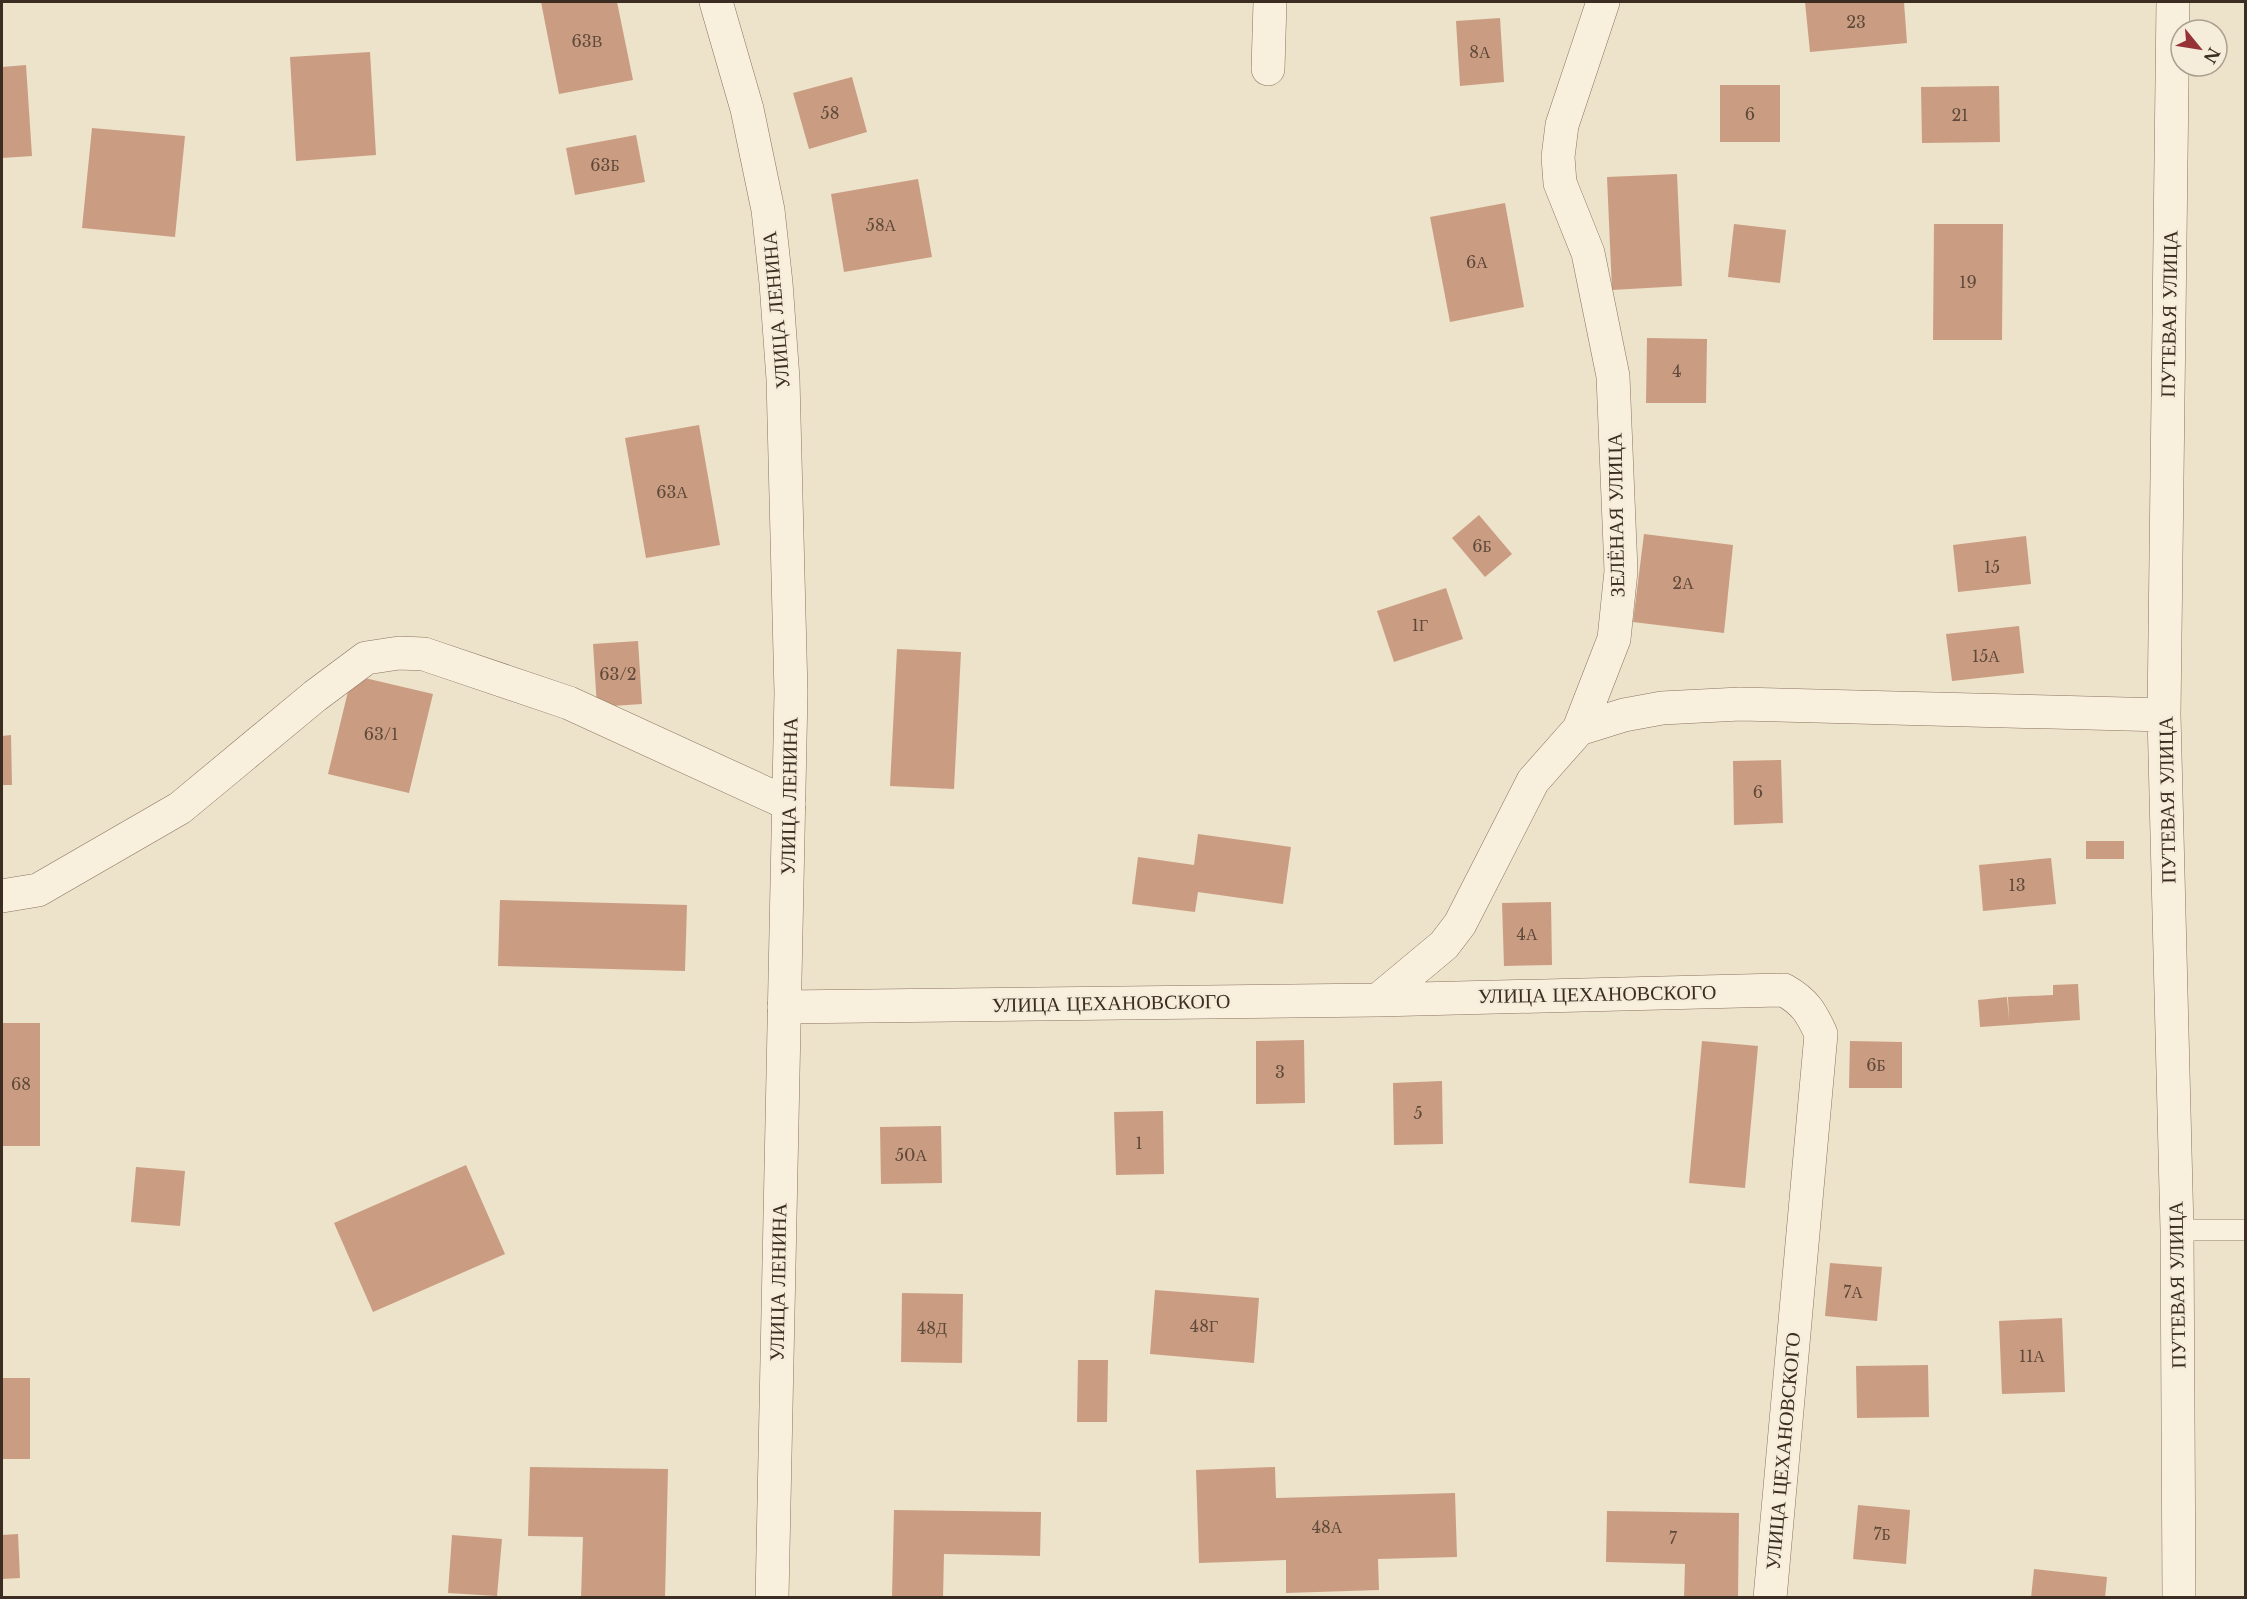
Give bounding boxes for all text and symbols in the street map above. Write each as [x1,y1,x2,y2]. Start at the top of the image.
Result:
house number: 23 [1846,12,1866,32]
north arrow [2169,18,2229,78]
house number: 63В [572,31,602,51]
house number: 8А [1469,42,1491,62]
text: N [2200,44,2224,67]
house number: 58 [821,103,839,123]
house number: 6 [1745,104,1755,124]
house number: 21 [1952,105,1969,125]
house number: 63Б [590,155,620,175]
house number: 58А [866,215,897,235]
street label: УЛИЦА ЛЕНИНА [757,230,795,390]
street label: ПУТЕВАЯ УЛИЦА [2156,230,2182,398]
house number: 6А [1466,252,1488,272]
house number: 19 [1959,272,1977,292]
house number: 4 [1672,361,1682,381]
street label: ЗЕЛЁНАЯ УЛИЦА [1603,432,1629,597]
house number: 63А [656,482,688,502]
house number: 6Б [1472,536,1492,556]
house number: 15 [1984,557,2000,577]
house number: 2А [1672,573,1694,593]
house number: 1Г [1412,615,1428,635]
house number: 15А [1972,646,2000,666]
house number: 63/2 [599,664,637,684]
street label: УЛИЦА ЛЕНИНА [776,716,802,875]
street label: ПУТЕВАЯ УЛИЦА [2154,716,2180,884]
house number: 63/1 [364,724,398,744]
house number: 6 [1753,782,1763,802]
house number: 13 [2009,875,2026,895]
house number: 4А [1517,924,1538,944]
street label: УЛИЦА ЦЕХАНОВСКОГО [1478,980,1716,1008]
street label: УЛИЦА ЦЕХАНОВСКОГО [992,989,1230,1017]
house number: 6Б [1866,1055,1886,1075]
house number: 3 [1275,1062,1285,1082]
house number: 68 [11,1074,31,1094]
house number: 5 [1413,1103,1423,1123]
house number: 1 [1135,1133,1143,1153]
house number: 50А [895,1145,927,1165]
street label: ПУТЕВАЯ УЛИЦА [2164,1201,2190,1369]
street label: УЛИЦА ЛЕНИНА [765,1202,791,1361]
house number: 7А [1843,1282,1863,1302]
house number: 48Г [1190,1316,1218,1336]
house number: 48Д [917,1318,947,1338]
street label: УЛИЦА ЦЕХАНОВСКОГО [1761,1331,1805,1571]
house number: 11А [2019,1346,2045,1366]
house number: 48А [1312,1517,1343,1537]
house number: 7Б [1873,1524,1891,1544]
house number: 7 [1669,1528,1678,1548]

